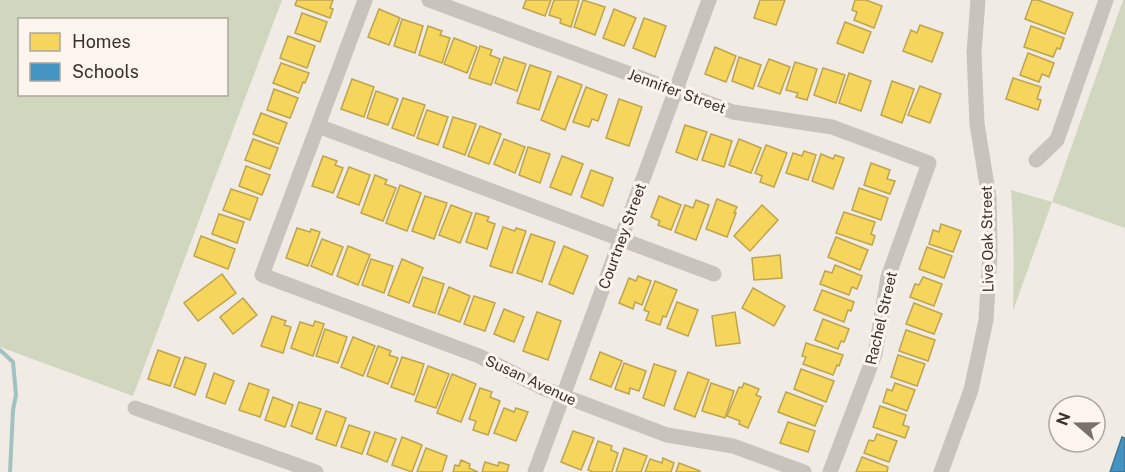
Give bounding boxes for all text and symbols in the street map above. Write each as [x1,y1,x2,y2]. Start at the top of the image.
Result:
legend [18,18,228,96]
text: Homes [72,31,131,52]
text: Schools [72,61,139,82]
street label: Jennifer Street [626,65,728,117]
street label: Courtney Street [595,181,649,291]
street label: Live Oak Street [978,185,996,293]
street label: Rachel Street [862,269,900,366]
street label: Susan Avenue [483,351,579,409]
north arrow [1047,394,1107,454]
text: N [1052,410,1074,428]

